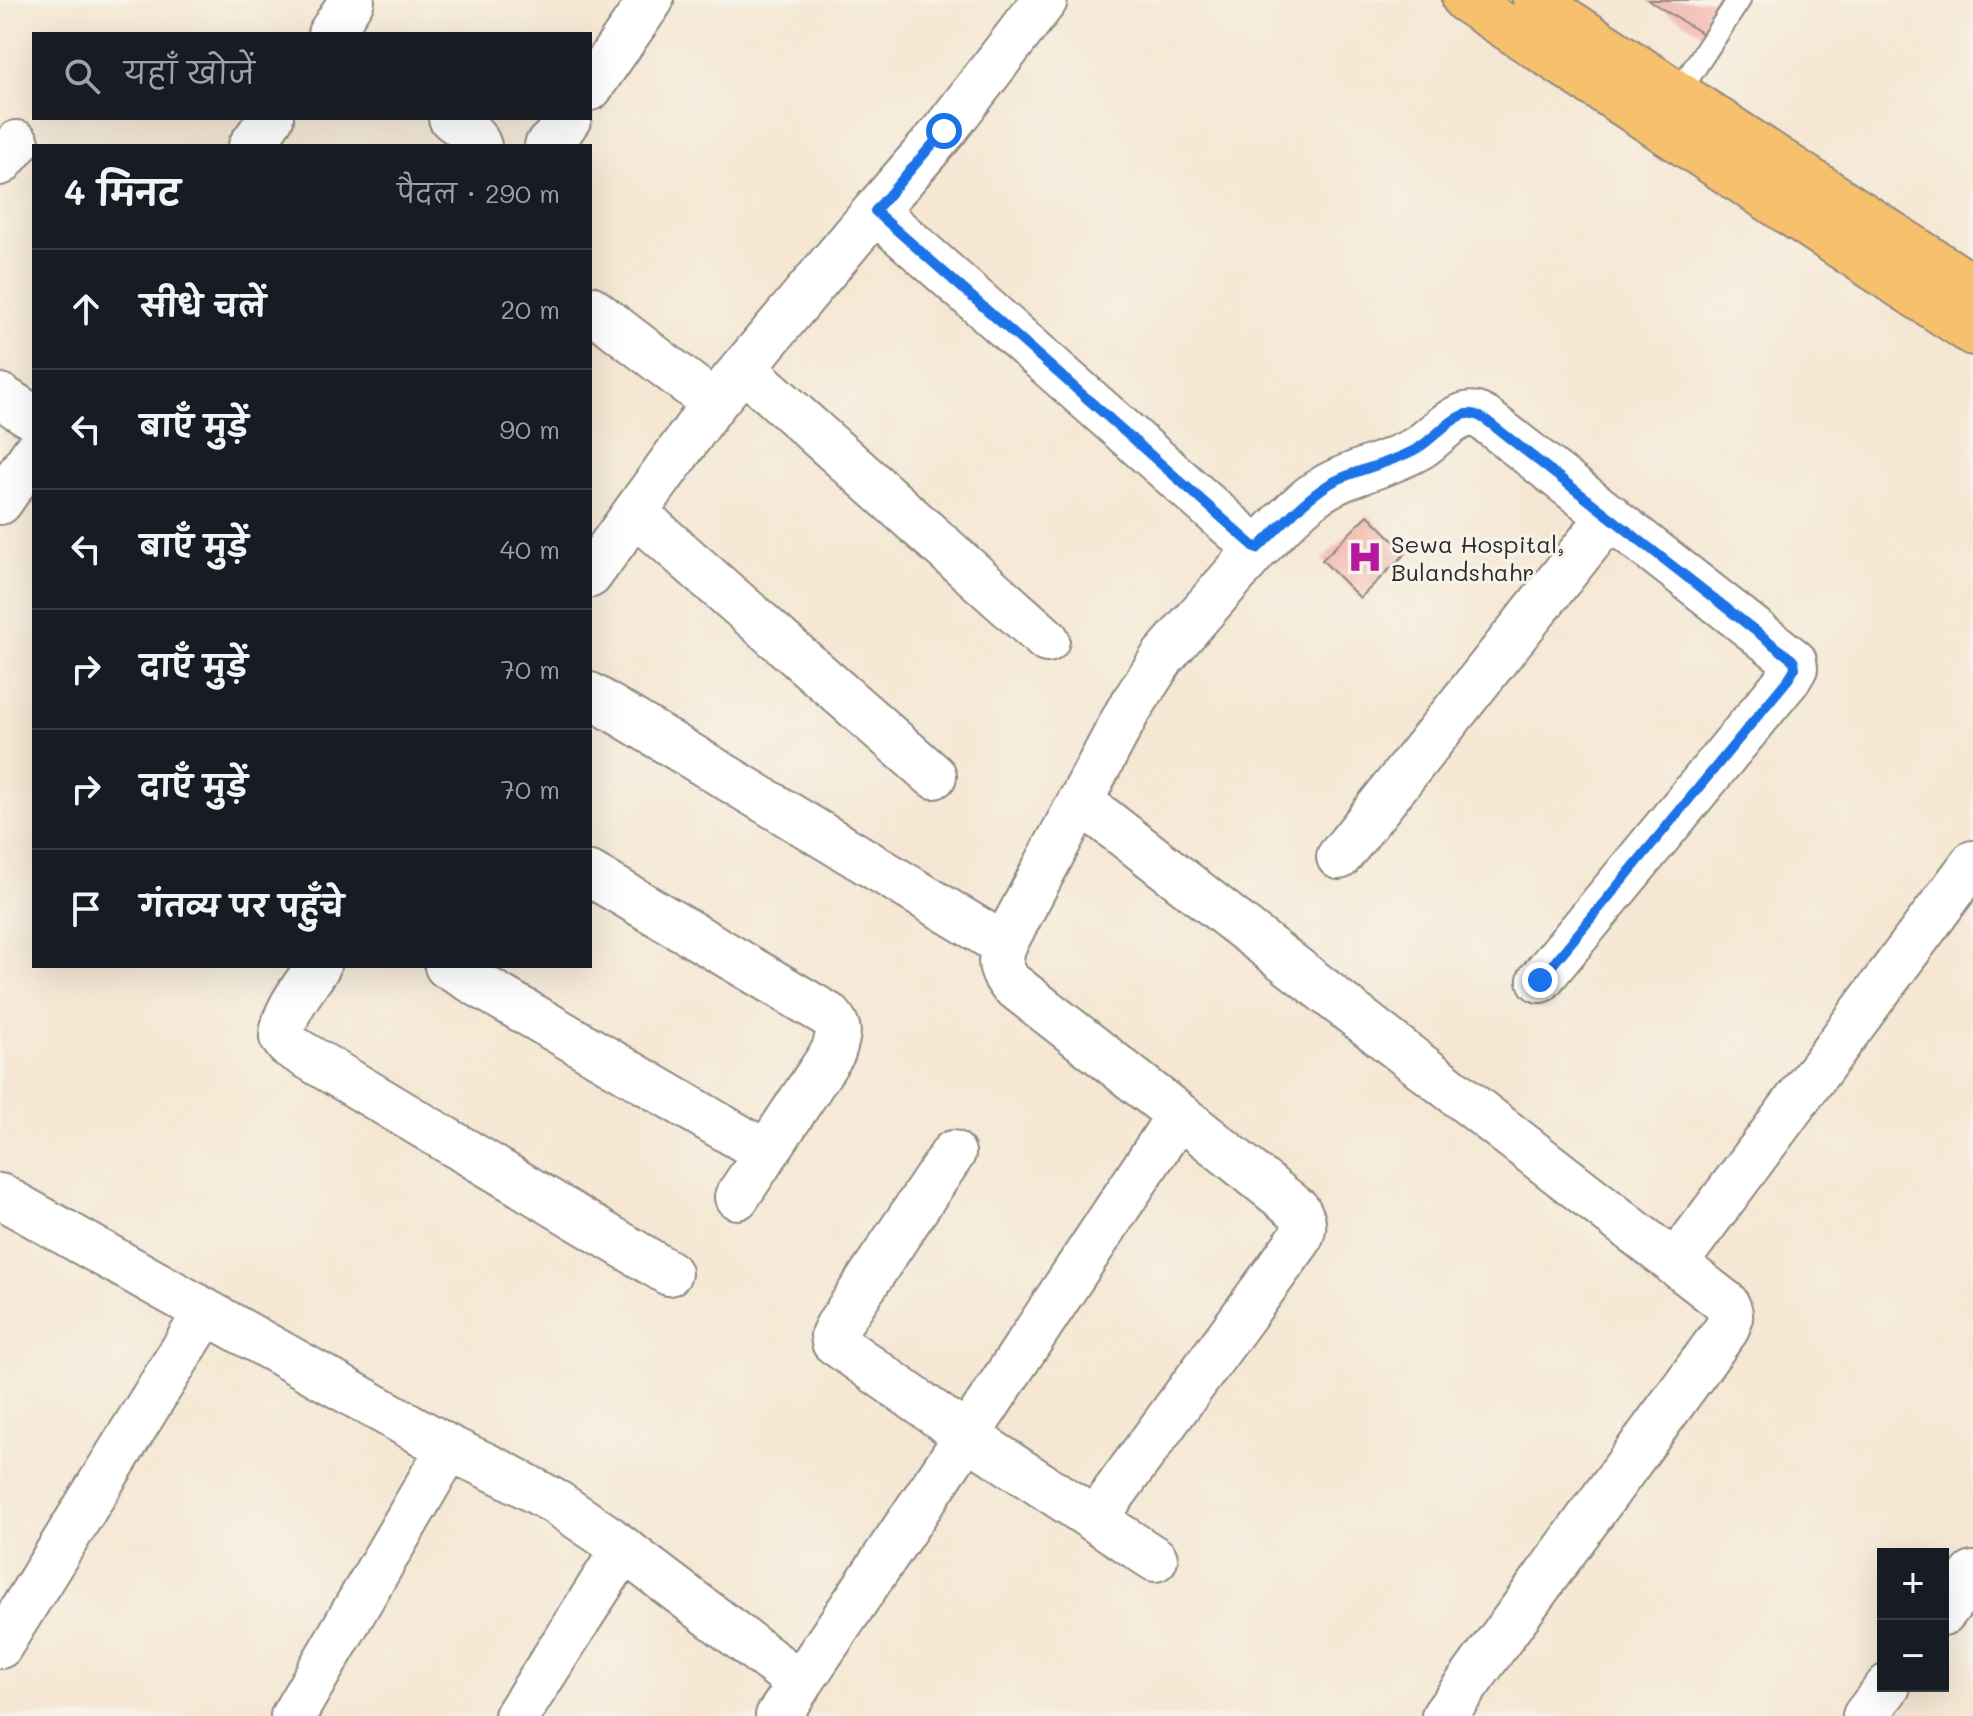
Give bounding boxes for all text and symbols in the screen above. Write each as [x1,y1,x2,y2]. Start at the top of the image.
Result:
search box [32,32,592,120]
text: यहाँ खोजें [124,52,255,92]
icon: search [60,54,104,98]
route start [926,113,962,149]
text: 4 मिनट [64,169,180,214]
text: पैदल · 290 m [397,176,560,210]
text: सीधे चलें [140,285,266,325]
icon: ahead [64,287,108,331]
text: 20 m [500,292,560,326]
text: बाएँ मुड़ें [140,405,248,445]
icon: left [64,407,108,451]
text: 90 m [500,412,560,446]
text: बाएँ मुड़ें [140,525,248,565]
icon: left [64,527,108,571]
place label: Sewa Hospital, Bulandshahr [1391,528,1565,587]
text: 40 m [500,532,560,566]
hospital icon: Sewa Hospital, Bulandshahr [1346,538,1384,576]
text: दाएँ मुड़ें [140,645,248,685]
icon: right [64,647,108,691]
text: 70 m [500,652,560,686]
text: दाएँ मुड़ें [140,765,248,805]
icon: right [64,767,108,811]
text: 70 m [500,772,560,806]
text: गंतव्य पर पहुँचे [140,885,344,925]
icon: arrive [64,887,108,931]
route end [1522,962,1558,998]
map controls [1877,1548,1949,1692]
button: + [1877,1548,1949,1620]
button: − [1877,1620,1949,1692]

